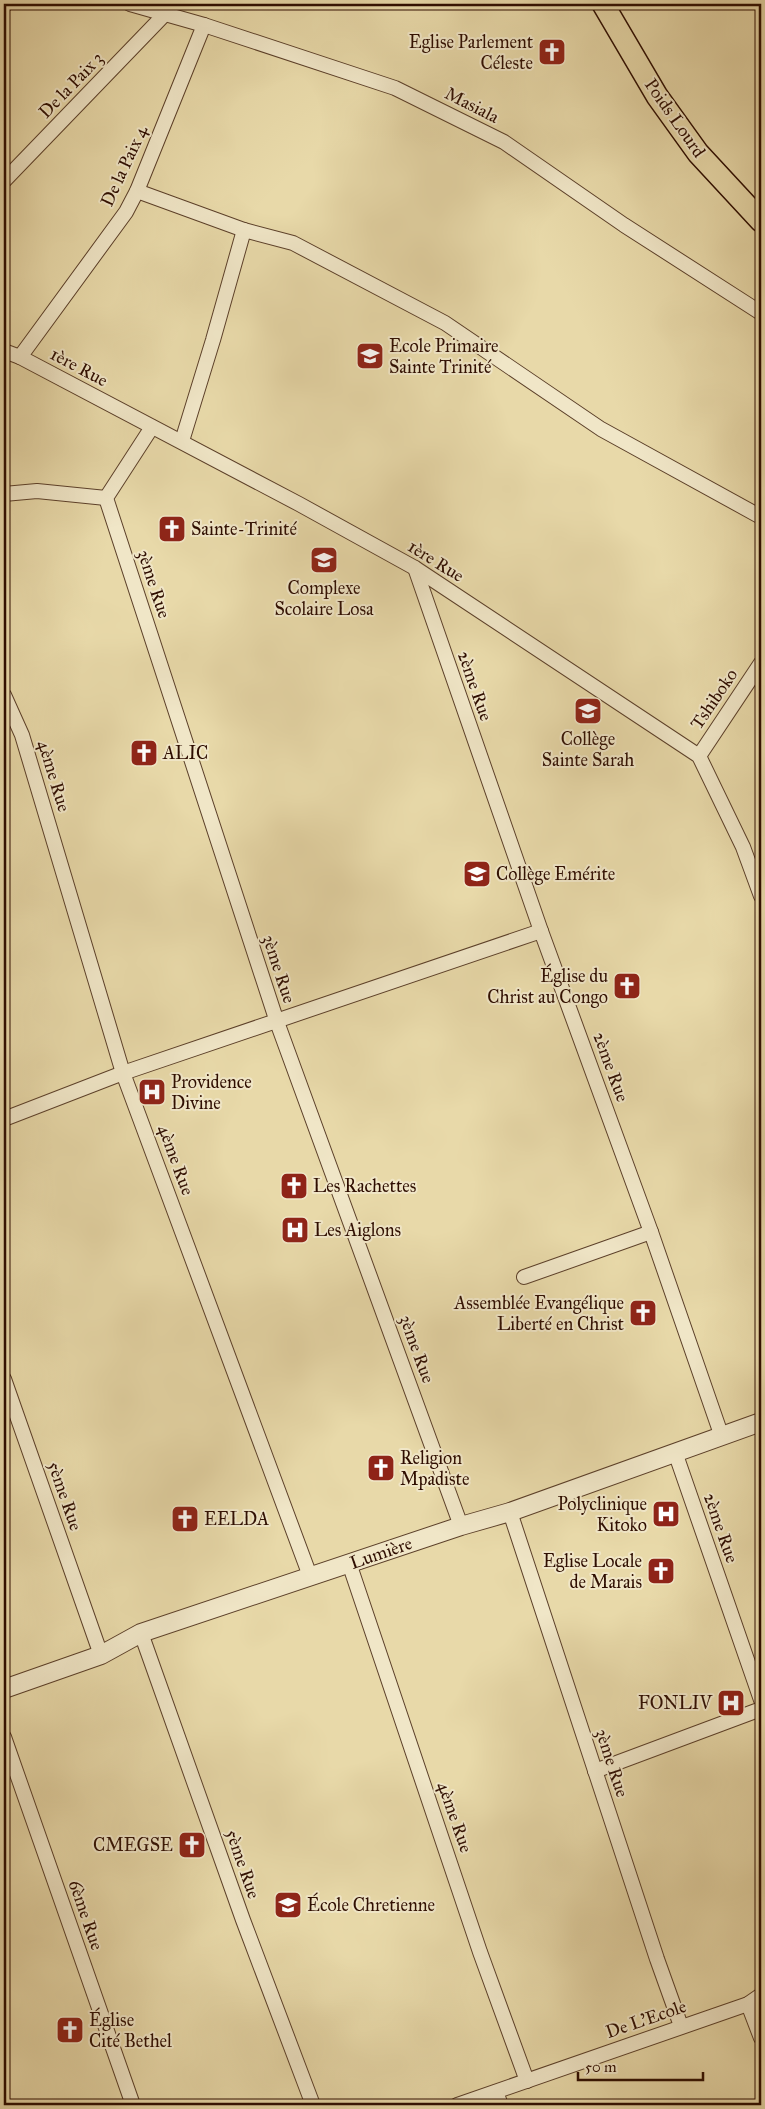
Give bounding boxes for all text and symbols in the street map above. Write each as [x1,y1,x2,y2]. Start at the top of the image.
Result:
place label: Eglise Parlement Céleste [409,31,534,74]
church icon: Eglise Parlement Céleste [537,37,567,67]
street label: De la Paix 3 [34,47,108,123]
street label: Poids Lourd [640,74,710,162]
street label: Masiala [441,82,503,128]
street label: De la Paix 4 [96,121,153,210]
place label: Ecole Primaire Sainte Trinité [389,335,499,378]
school or university icon: Ecole Primaire Sainte Trinité [355,341,385,371]
street label: 1ère Rue [46,343,112,391]
church icon: Sainte-Trinité [157,514,187,544]
place label: Sainte-Trinité [191,518,297,540]
street label: 1ère Rue [404,535,468,587]
school or university icon: Complexe Scolaire Losa [309,545,339,575]
street label: 3ème Rue [133,547,175,621]
place label: Complexe Scolaire Losa [274,577,374,620]
street label: 2ème Rue [453,648,497,724]
street label: Tshiboko [686,664,742,734]
school or university icon: Collège Sainte Sarah [573,696,603,726]
place label: Collège Sainte Sarah [542,728,634,771]
street label: 4ème Rue [33,738,75,814]
church icon: ALIC [129,738,159,768]
place label: ALIC [162,742,208,764]
school or university icon: Collège Emérite [462,859,492,889]
place label: Collège Emérite [496,863,615,886]
street label: 3ème Rue [258,932,300,1006]
place label: Église du Christ au Congo [487,963,608,1009]
church icon: Église du Christ au Congo [612,971,642,1001]
street label: 2ème Rue [588,1029,634,1105]
place label: Providence Divine [171,1071,252,1114]
hospital icon: Providence Divine [137,1077,167,1107]
street label: 4ème Rue [153,1122,199,1198]
church icon: Les Rachettes [279,1171,309,1201]
place label: Les Rachettes [313,1175,416,1197]
hospital icon: Les Aiglons [280,1215,310,1245]
place label: Les Aiglons [314,1219,401,1242]
place label: Assemblée Evangélique Liberté en Christ [453,1292,625,1335]
church icon: Assemblée Evangélique Liberté en Christ [628,1298,658,1328]
street label: 3ème Rue [395,1312,439,1386]
place label: Religion Mpadiste [400,1447,470,1490]
church icon: Religion Mpadiste [366,1453,396,1483]
street label: 5ème Rue [43,1458,87,1534]
street label: 2ème Rue [699,1490,743,1566]
place label: Polyclinique Kitoko [557,1493,647,1536]
hospital icon: Polyclinique Kitoko [651,1499,681,1529]
church icon: EELDA [170,1504,200,1534]
place label: EELDA [204,1508,269,1530]
street label: Lumière [347,1532,415,1574]
place label: Eglise Locale de Marais [543,1550,642,1593]
church icon: Eglise Locale de Marais [646,1556,676,1586]
hospital icon: FONLIV [716,1688,746,1718]
place label: FONLIV [638,1692,713,1714]
street label: 3ème Rue [591,1726,633,1800]
street label: 4ème Rue [433,1779,477,1855]
street label: 5ème Rue [221,1826,265,1902]
church icon: CMEGSE [177,1830,207,1860]
place label: CMEGSE [93,1834,173,1856]
street label: 6ème Rue [64,1877,108,1953]
school or university icon: École Chretienne [273,1890,303,1920]
place label: École Chretienne [307,1892,435,1916]
street label: De L'Ecole [603,1995,689,2043]
place label: Église Cité Bethel [89,2007,172,2052]
church icon: Église Cité Bethel [55,2015,85,2045]
scale bar [578,2049,702,2081]
text: 50 m [585,2058,617,2076]

